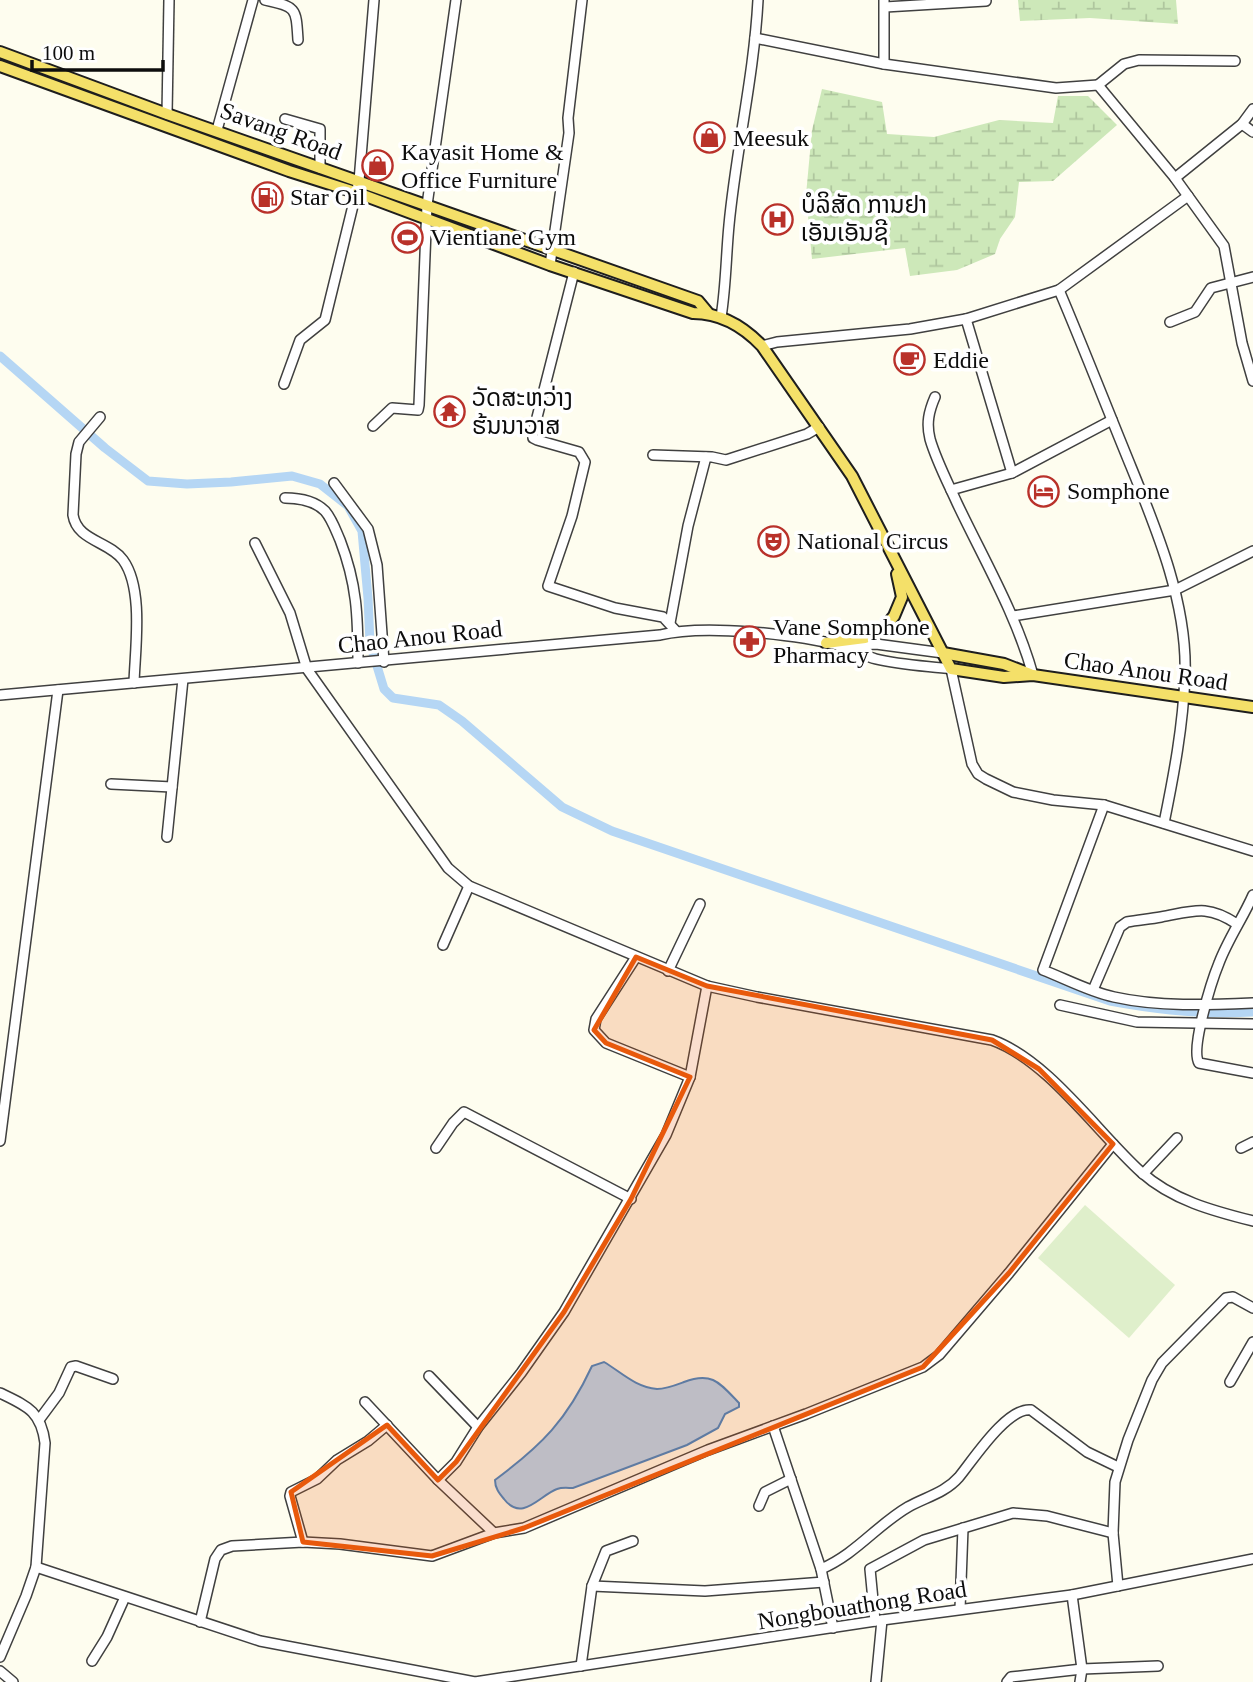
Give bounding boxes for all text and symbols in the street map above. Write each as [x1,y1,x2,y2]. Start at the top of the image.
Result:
scale bar [32,28,163,72]
text: 100 m [42,41,95,65]
street label: Savang Road [217,97,345,165]
shop icon: Meesuk [693,121,727,155]
place label: Meesuk [733,125,809,151]
place label: Kayasit Home & Office Furniture [401,139,564,193]
shop icon: Kayasit Home & Office Furniture [361,149,395,183]
fuel station icon: Star Oil [250,180,284,214]
place label: Star Oil [290,184,366,210]
place label: ບໍລິສັດ ການຢາ ເອັນເອັນຊີ [801,191,927,246]
hospital icon: ບໍລິສັດ ການຢາ ເອັນເອັນຊີ [761,202,795,236]
sports icon: Vientiane Gym [390,220,424,254]
place label: Vientiane Gym [430,224,576,250]
cafe icon: Eddie [893,343,927,377]
place label: Eddie [933,347,989,373]
place label: ວັດສະຫວ່າງ ຮ້ນນາວາສ [472,385,573,439]
temple icon: ວັດສະຫວ່າງ ຮ້ນນາວາສ [432,395,466,429]
hotel icon: Somphone [1027,474,1061,508]
place label: Somphone [1067,478,1170,504]
theatre icon: National Circus [757,524,791,558]
place label: National Circus [797,528,948,554]
place label: Vane Somphone Pharmacy [773,614,930,668]
street label: Chao Anou Road [336,615,504,659]
pharmacy icon: Vane Somphone Pharmacy [733,624,767,658]
street label: Chao Anou Road [1062,647,1230,695]
street label: Nongbouathong Road [756,1576,968,1634]

